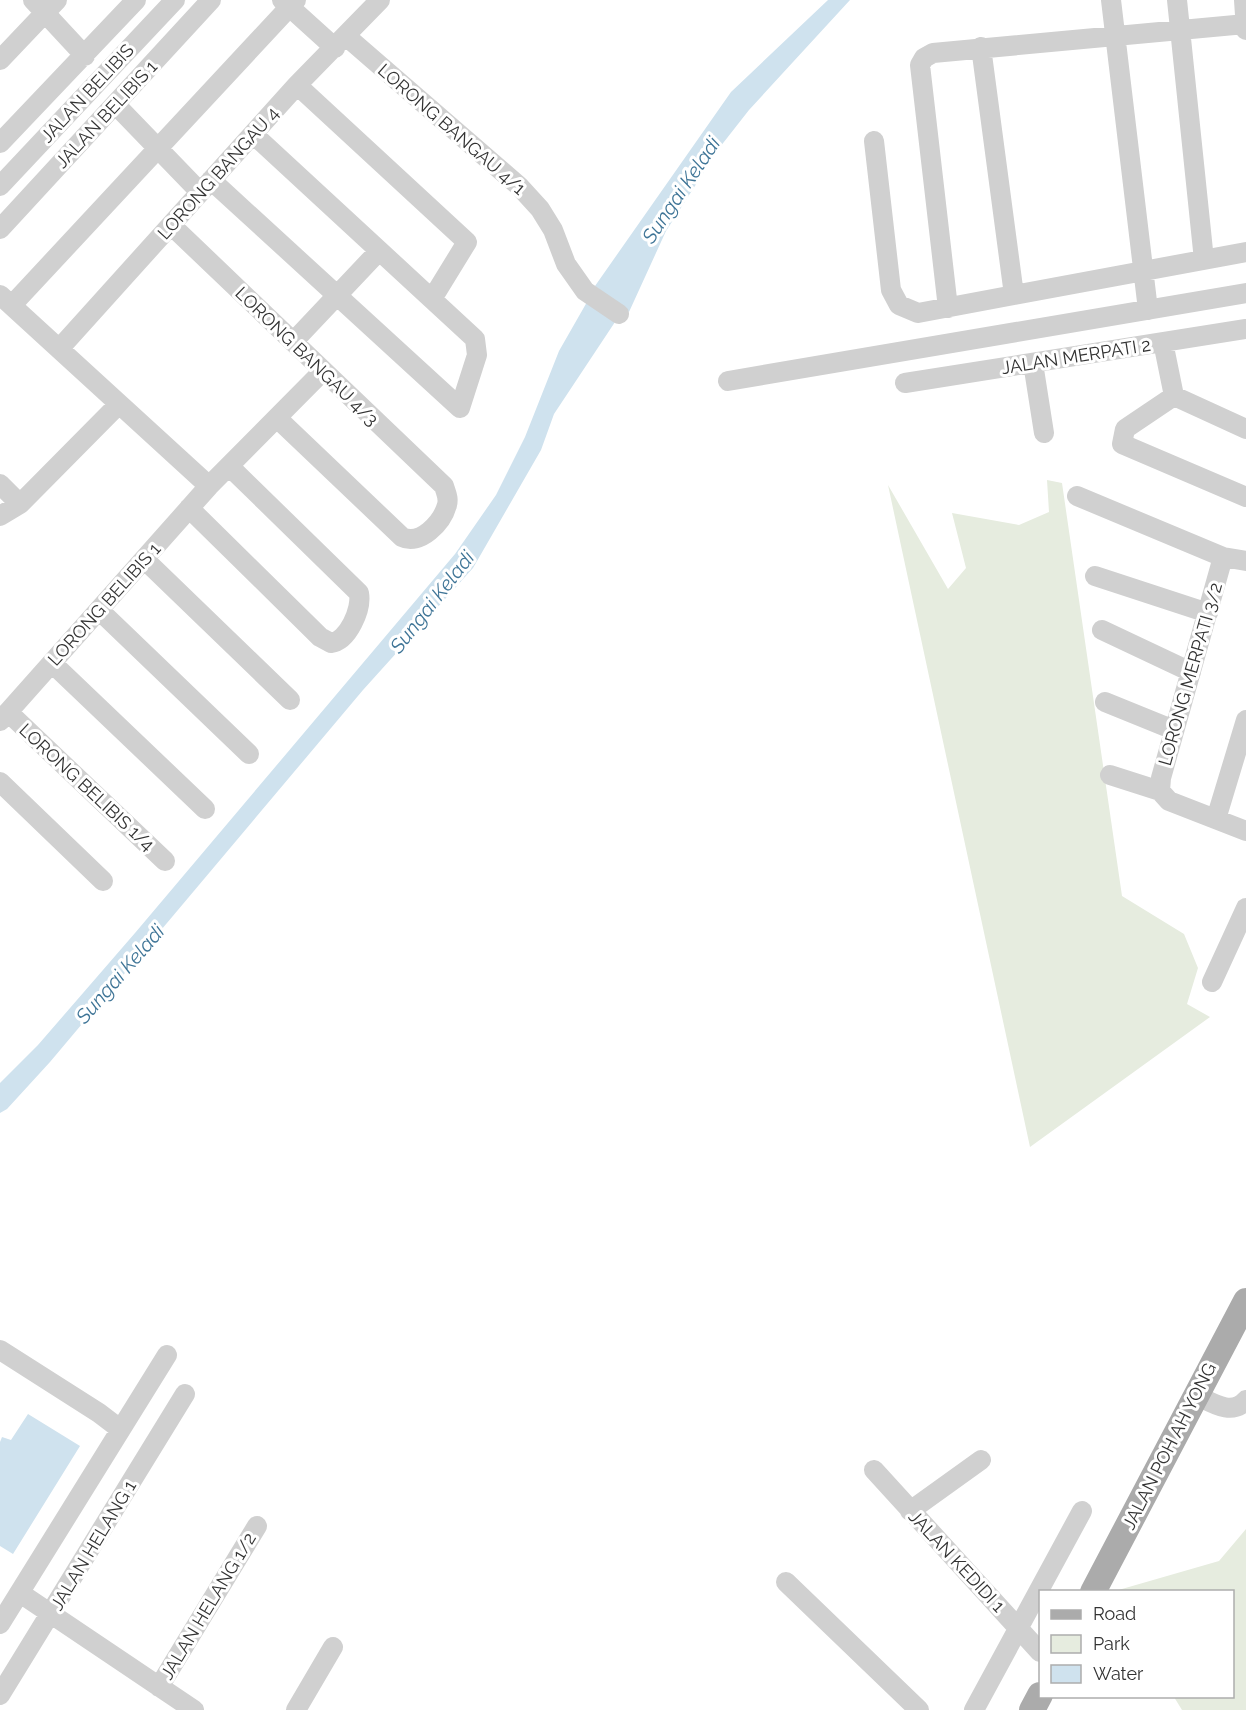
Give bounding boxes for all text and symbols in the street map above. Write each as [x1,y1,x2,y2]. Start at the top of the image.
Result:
street label: JALAN BELIBIS [36,39,138,147]
street label: JALAN BELIBIS 1 [51,56,161,172]
street label: LORONG BANGAU 4/1 [374,59,530,199]
street label: LORONG BANGAU 4 [153,103,283,243]
water label: Sungai Keladi [636,132,726,249]
street label: LORONG BANGAU 4/3 [231,282,383,430]
street label: JALAN MERPATI 2 [1000,334,1152,378]
street label: LORONG BELIBIS 1 [43,538,165,670]
water label: Sungai Keladi [384,546,480,659]
street label: LORONG MERPATI 3/2 [1154,580,1226,768]
street label: LORONG BELIBIS 1/4 [15,719,159,855]
water label: Sungai Keladi [70,919,170,1029]
street label: JALAN POH AH YONG [1118,1359,1220,1533]
street label: JALAN HELANG 1 [46,1476,140,1614]
street label: JALAN KEDIDI 1 [905,1506,1010,1616]
street label: JALAN HELANG 1/2 [156,1529,260,1683]
legend [1039,1590,1234,1698]
text: Road [1093,1603,1136,1624]
text: Park [1093,1633,1130,1654]
text: Water [1093,1663,1144,1684]

